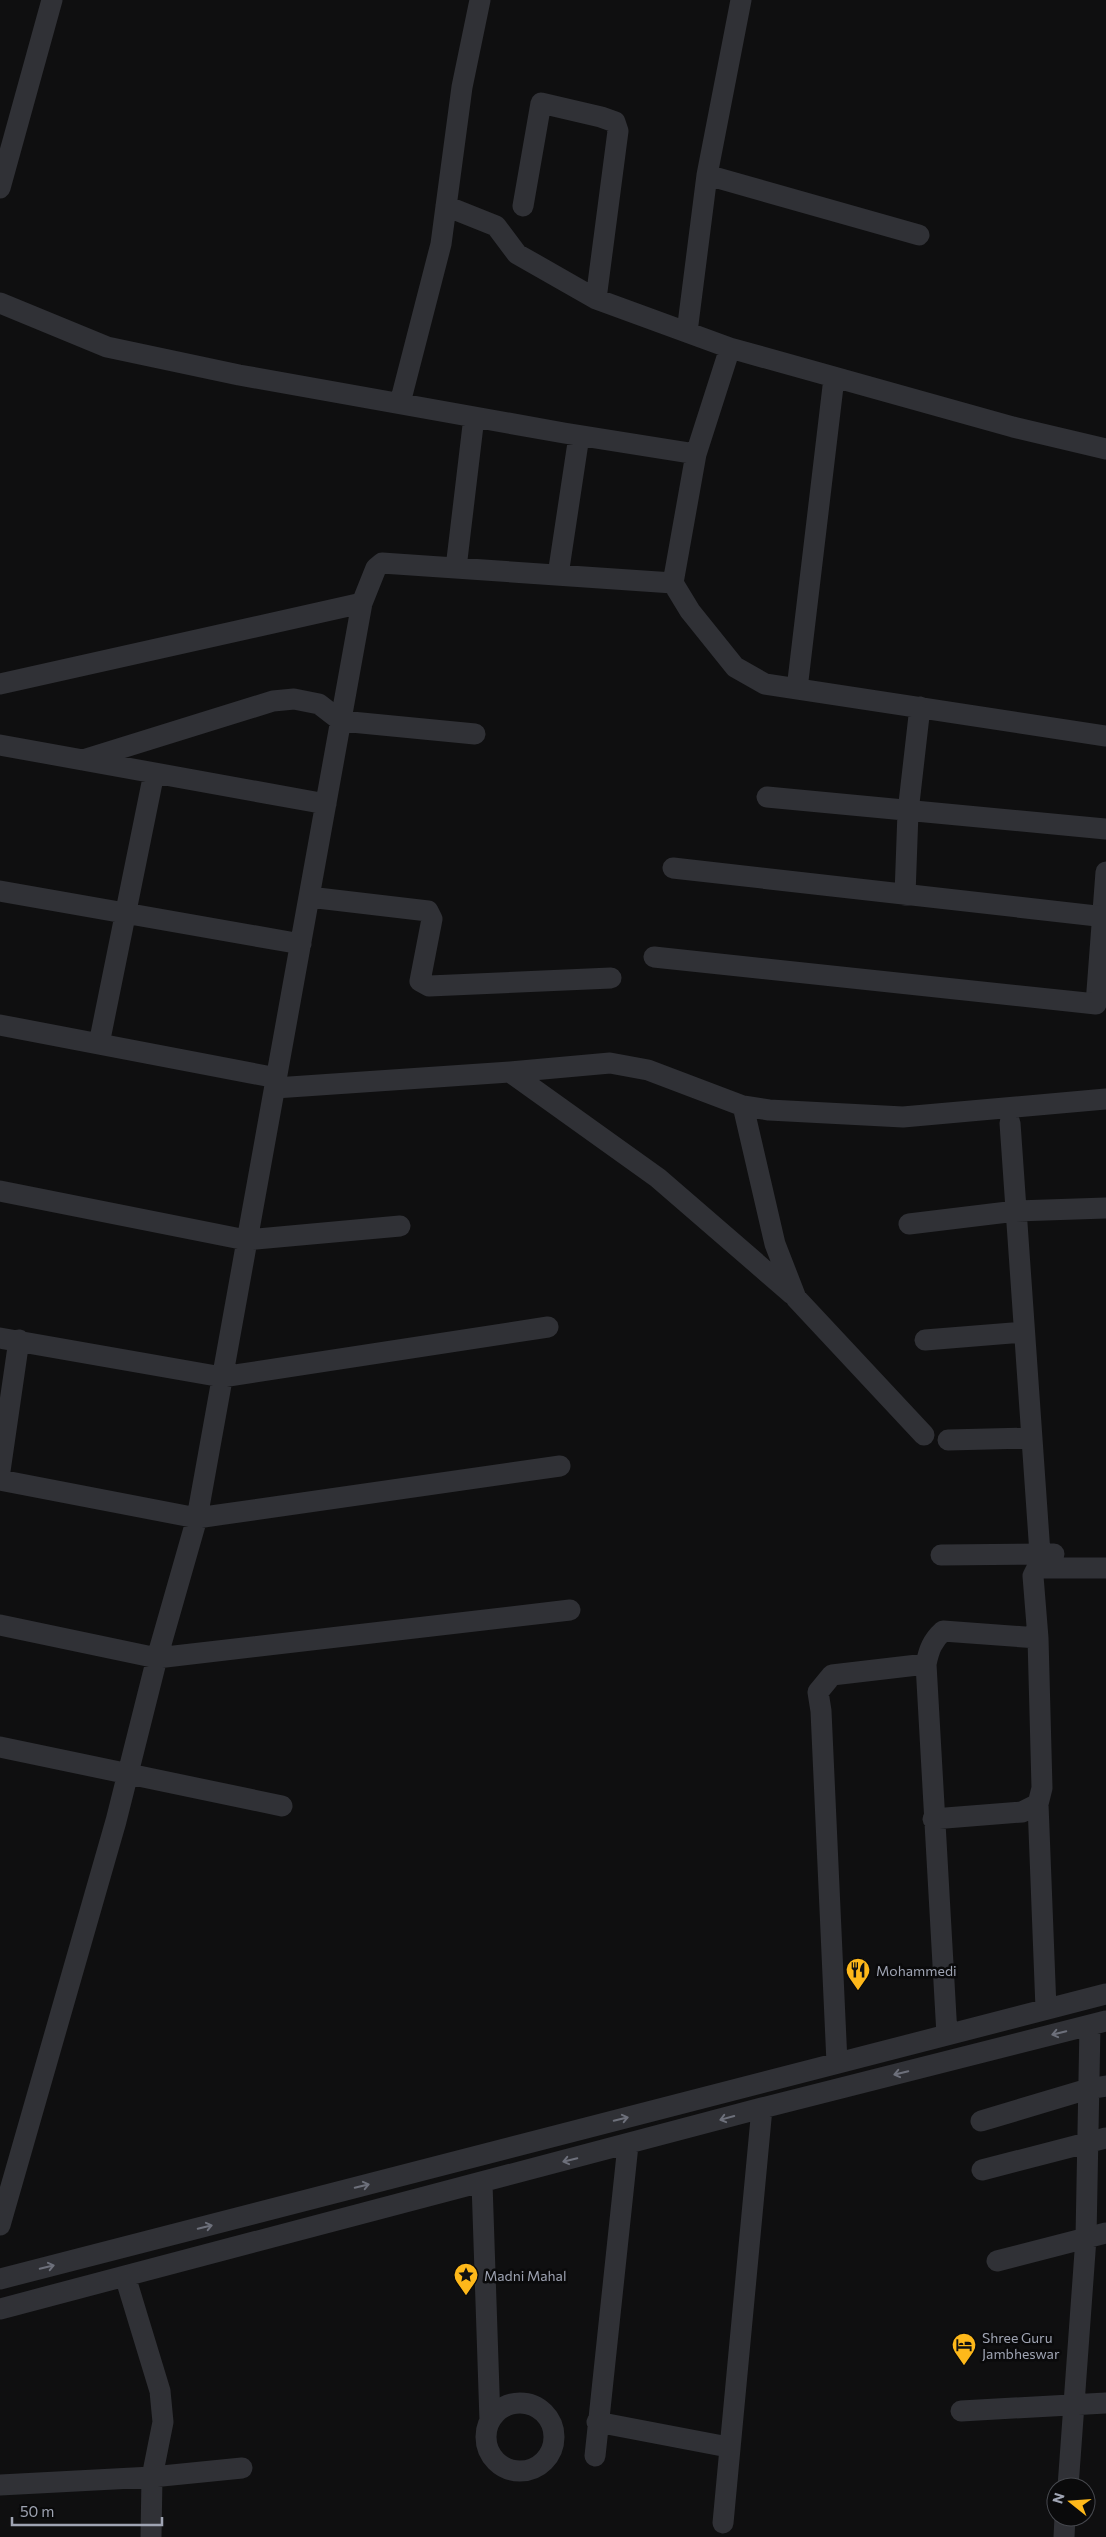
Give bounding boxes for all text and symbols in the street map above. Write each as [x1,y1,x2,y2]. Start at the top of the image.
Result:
restaurant icon: Mohammedi [845,1957,871,1991]
place label: Mohammedi [876,1962,957,1979]
one-way arrow [1051,2029,1067,2038]
one-way arrow [894,2069,910,2078]
one-way arrow [612,2114,628,2123]
one-way arrow [719,2114,735,2123]
one-way arrow [563,2156,579,2166]
one-way arrow [353,2181,369,2190]
one-way arrow [196,2221,212,2231]
one-way arrow [39,2262,55,2271]
place icon: Madni Mahal [453,2262,479,2296]
place label: Madni Mahal [484,2267,566,2284]
place label: Shree Guru Jambheswar [982,2329,1060,2362]
hotel icon: Shree Guru Jambheswar [951,2332,977,2366]
north arrow [1046,2477,1096,2527]
text: N [1048,2491,1068,2506]
scale bar [12,2494,162,2526]
text: 50 m [20,2502,54,2520]

